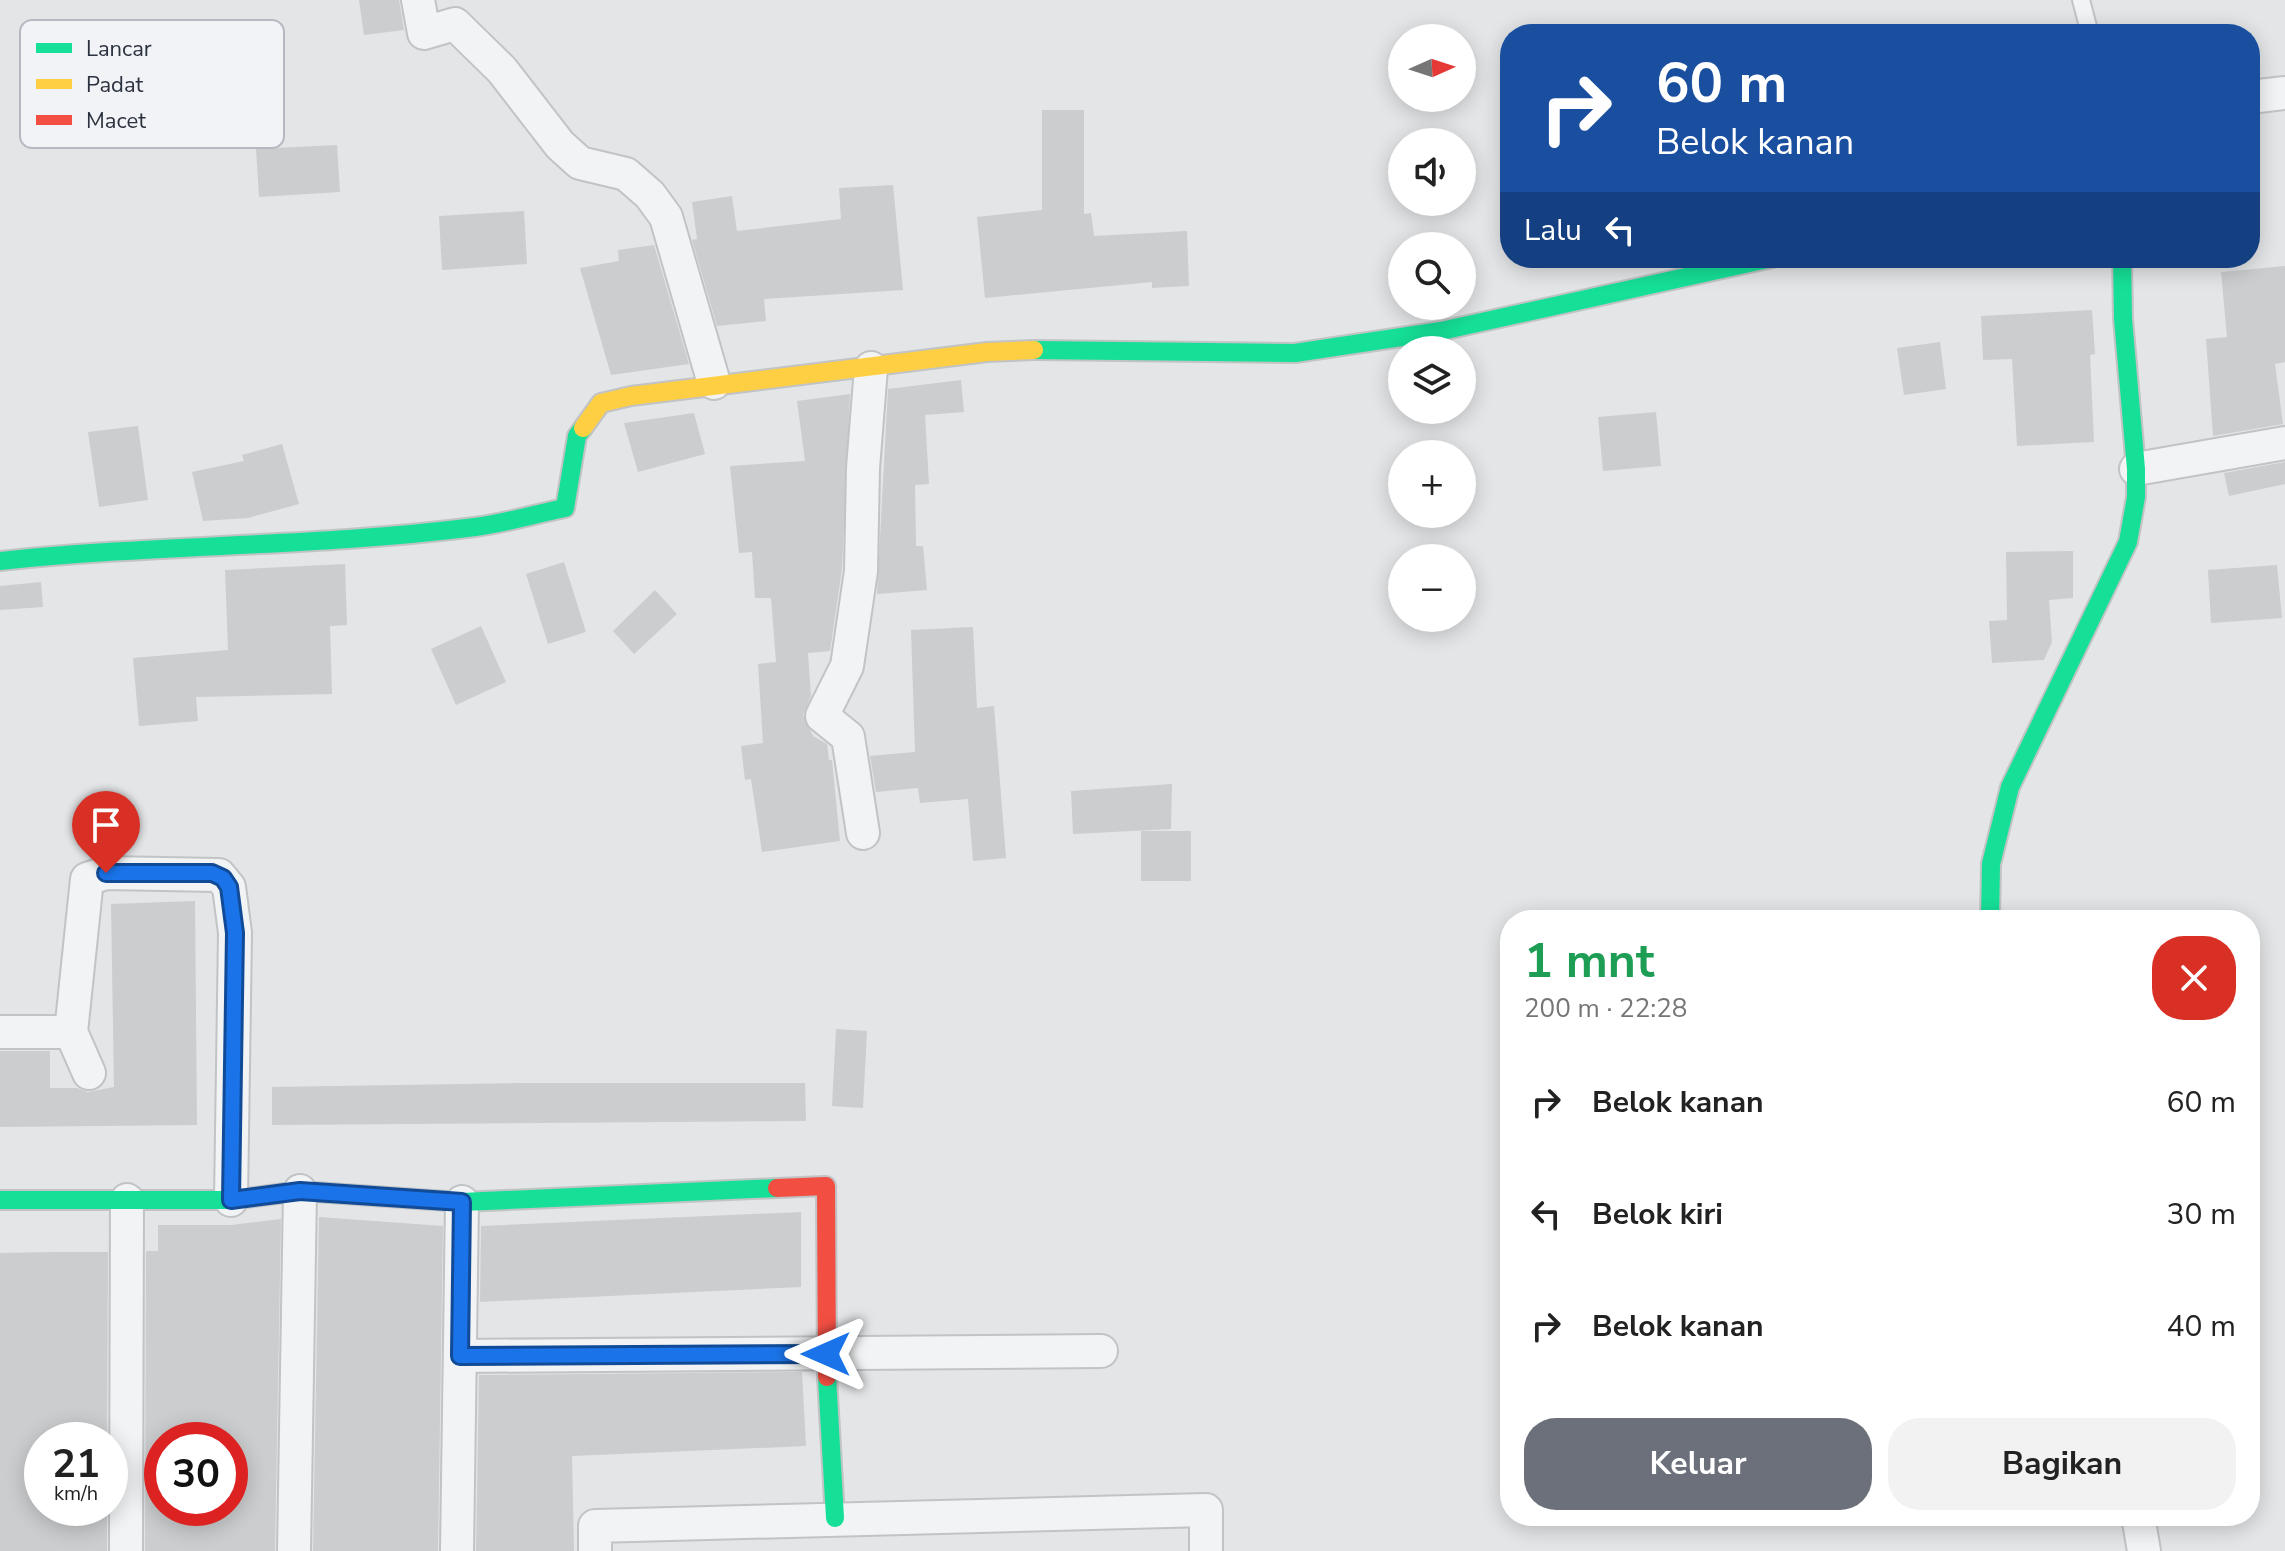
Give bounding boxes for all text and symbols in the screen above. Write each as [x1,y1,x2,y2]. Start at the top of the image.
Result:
legend [20,20,284,148]
north arrow [1388,24,1476,112]
map controls [1388,24,1476,632]
text: Lancar [86,34,152,64]
text: 60 m [1656,45,1787,122]
icon: right [1524,56,1628,160]
text: Padat [86,70,144,100]
text: Macet [86,106,146,136]
text: Belok kanan [1656,118,1854,167]
button: sound [1388,128,1476,216]
icon: left [1598,208,1642,252]
text: Lalu [1524,210,1582,251]
button: search [1388,232,1476,320]
button: layers [1388,336,1476,424]
button: + [1388,440,1476,528]
button: − [1388,544,1476,632]
pin [72,791,140,873]
icon: arrive [84,803,128,847]
text: 1 mnt [1524,928,1654,994]
button: close [2152,936,2236,1020]
text: 200 m · 22:28 [1524,991,1687,1026]
icon: right [1524,1080,1568,1124]
text: Belok kanan [1592,1082,1764,1123]
text: 60 m [2167,1082,2236,1123]
icon: left [1524,1192,1568,1236]
text: Belok kiri [1592,1194,1723,1235]
text: 30 m [2167,1194,2236,1235]
icon: right [1524,1304,1568,1348]
text: Belok kanan [1592,1306,1764,1347]
text: 40 m [2167,1306,2236,1347]
position arrow [784,1312,868,1396]
button: Keluar [1524,1418,1872,1510]
button: Bagikan [1888,1418,2236,1510]
speed limit sign: 30 [144,1422,248,1526]
text: 21 [52,1437,100,1491]
text: km/h [54,1480,98,1507]

